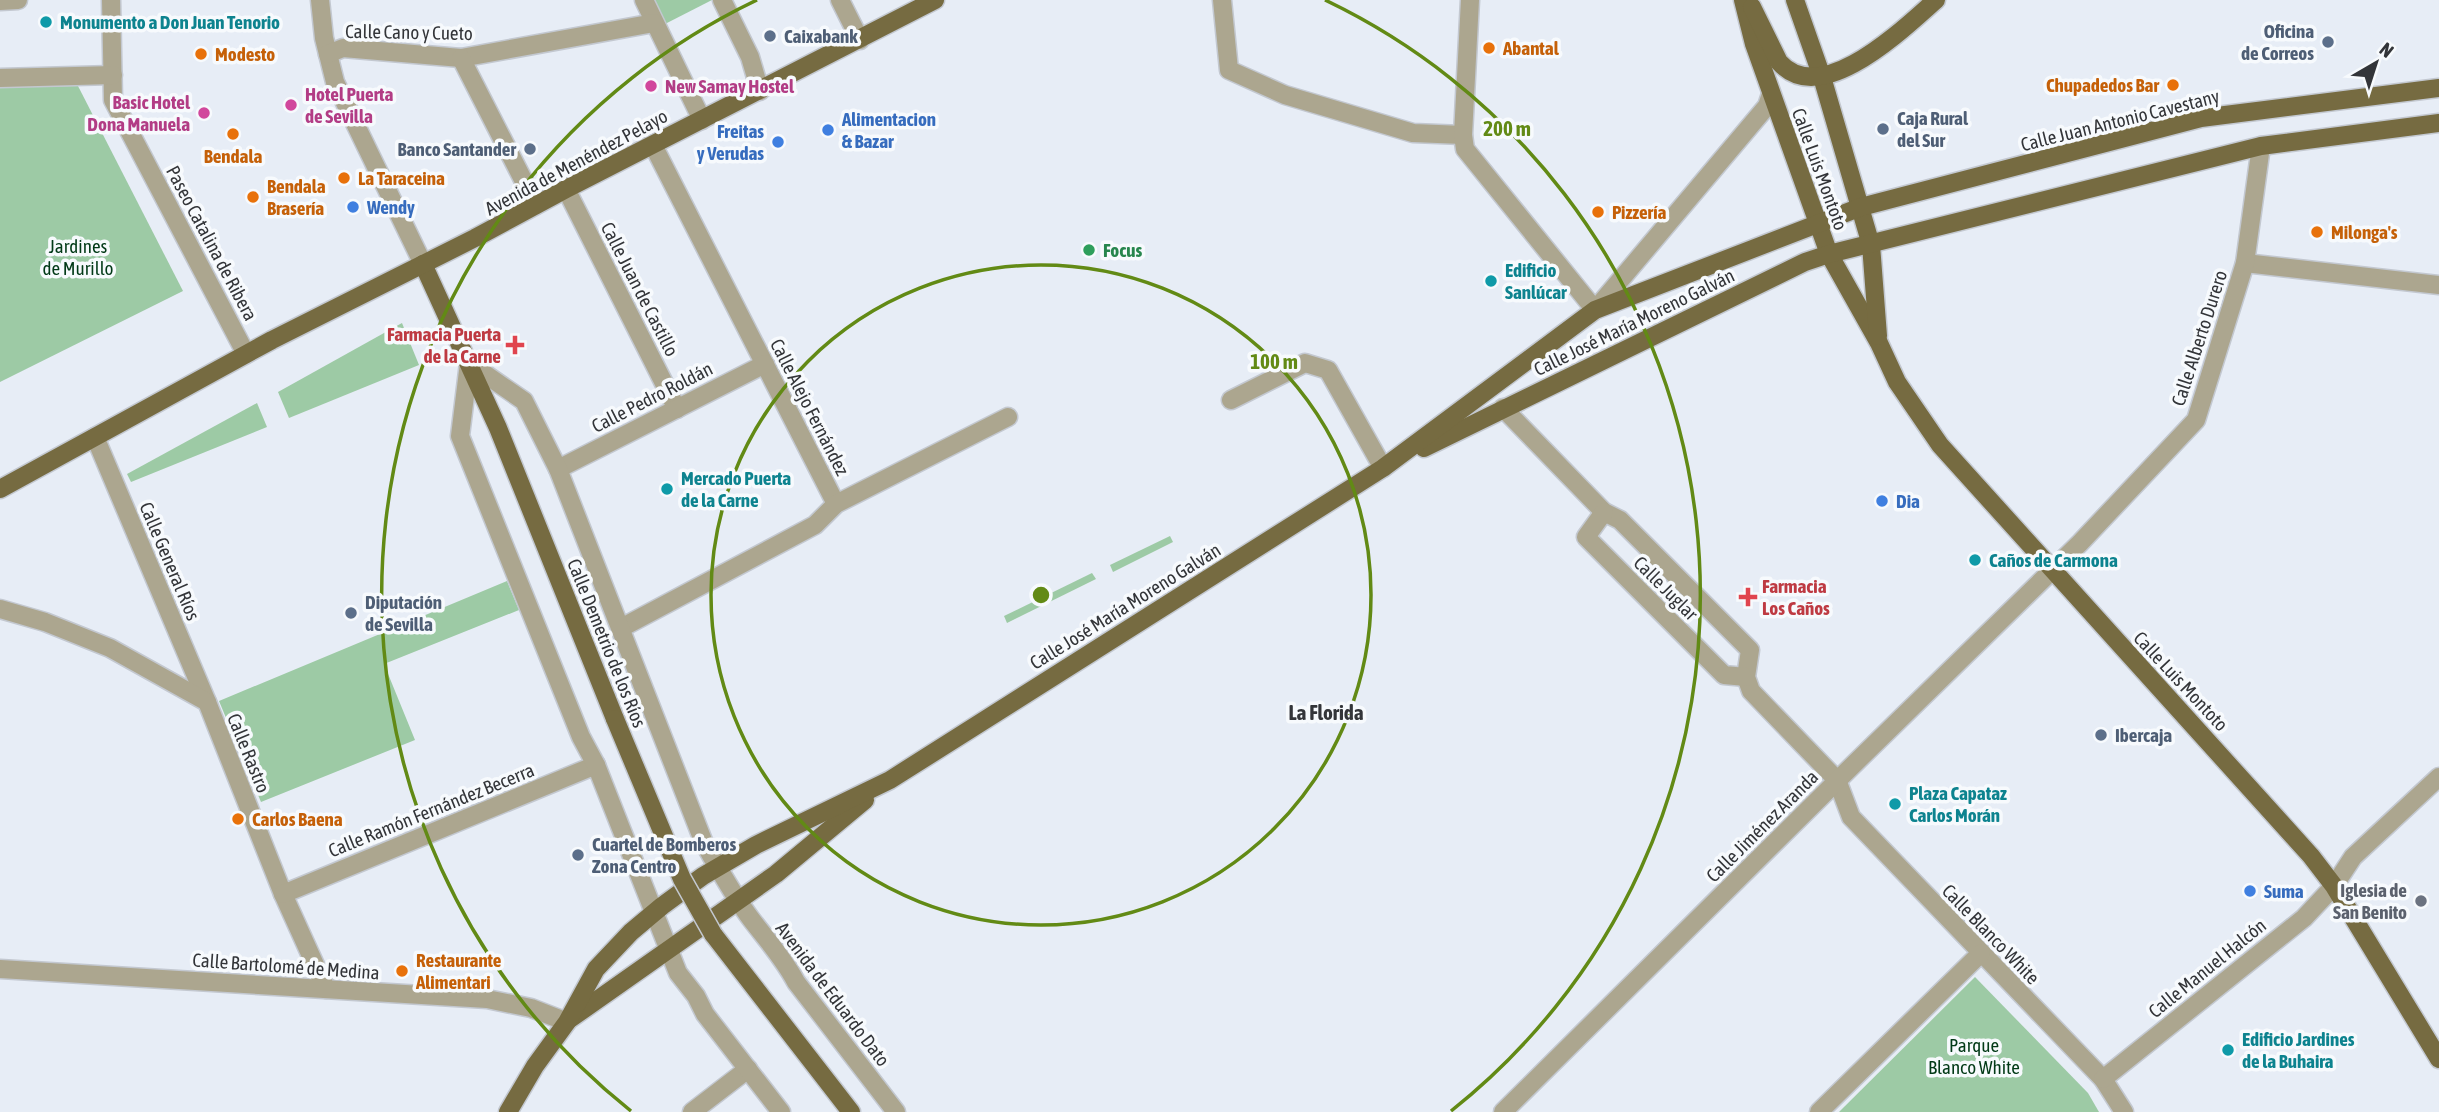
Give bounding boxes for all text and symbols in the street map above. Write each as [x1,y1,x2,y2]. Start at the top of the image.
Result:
place label: Monumento a Don Juan Tenorio [60,11,280,33]
marker: Monumento a Don Juan Tenorio [38,14,54,30]
street label: Calle Cano y Cueto [345,20,473,44]
place label: Oficina de Correos [2241,20,2314,64]
place label: Caixabank [784,25,858,47]
marker: Caixabank [762,28,778,44]
north arrow [2341,28,2411,98]
marker: Oficina de Correos [2320,34,2336,50]
place label: Abantal [1502,37,1560,59]
text: N [2375,38,2398,62]
marker: Abantal [1481,40,1497,56]
place label: Modesto [215,43,275,65]
marker: Modesto [193,46,209,62]
place label: Chupadedos Bar [2046,74,2159,96]
place label: New Samay Hostel [665,75,795,97]
marker: Chupadedos Bar [2165,77,2181,93]
marker: New Samay Hostel [643,78,659,94]
place label: Hotel Puerta de Sevilla [305,83,394,127]
street label: Calle Juan Antonio Cavestany [2018,85,2222,155]
place label: Basic Hotel Dona Manuela [87,91,191,135]
marker: Hotel Puerta de Sevilla [283,97,299,113]
street label: Avenida de Menéndez Pelayo [481,104,671,219]
marker: Basic Hotel Dona Manuela [196,105,212,121]
street label: Calle Luis Montoto [1788,105,1852,233]
place label: Caja Rural del Sur [1897,107,1969,151]
place label: Alimentacion & Bazar [841,108,936,152]
text: 200 m [1483,116,1531,140]
place label: Freitas y Verudas [697,120,764,164]
marker: Caja Rural del Sur [1875,121,1891,137]
marker: Alimentacion & Bazar [820,122,836,138]
marker: Bendala [225,126,241,142]
marker: Freitas y Verudas [770,134,786,150]
place label: Banco Santander [398,138,516,160]
marker: Banco Santander [522,141,538,157]
place label: Bendala [204,145,262,167]
street label: Paseo Catalina de Ribera [162,162,262,324]
place label: La Taraceina [358,167,445,189]
marker: La Taraceina [336,170,352,186]
place label: Bendala Brasería [267,175,326,219]
marker: Bendala Brasería [245,189,261,205]
place label: Wendy [366,196,415,218]
marker: Wendy [345,199,361,215]
place label: Pizzería [1612,201,1667,223]
marker: Pizzería [1590,204,1606,220]
street label: Calle Juan de Castillo [597,218,683,360]
place label: Milonga's [2331,221,2398,243]
marker: Milonga's [2309,224,2325,240]
park label: Jardines de Murillo [43,235,114,279]
place label: Focus [1103,239,1142,261]
marker: Focus [1081,242,1097,258]
place label: Edificio Sanlúcar [1505,259,1567,303]
street label: Calle José María Moreno Galván [1530,264,1738,380]
street label: Calle Alberto Durero [2167,267,2231,409]
marker: Edificio Sanlúcar [1483,273,1499,289]
place label: Farmacia Puerta de la Carne [387,323,501,367]
street label: Calle Alejo Fernández [766,335,854,479]
marker: Farmacia Puerta de la Carne [507,337,523,353]
text: 100 m [1250,349,1298,373]
street label: Calle Pedro Roldán [588,357,716,437]
place label: Mercado Puerta de la Carne [681,467,791,511]
marker: Mercado Puerta de la Carne [659,481,675,497]
place label: Dia [1896,490,1920,512]
marker: Dia [1874,493,1890,509]
street label: Calle General Ríos [135,499,205,624]
street label: Calle José María Moreno Galván [1026,538,1224,674]
place label: Caños de Carmona [1989,549,2118,571]
street label: Calle Juglar [1629,551,1703,625]
marker: Caños de Carmona [1967,552,1983,568]
street label: Calle Demetrio de los Ríos [563,555,651,731]
place label: Farmacia Los Caños [1762,575,1830,619]
centre of rings [1029,583,1053,607]
marker: Farmacia Los Caños [1740,589,1756,605]
place label: Diputación de Sevilla [365,591,442,635]
marker: Diputación de Sevilla [343,605,359,621]
street label: Calle Luis Montoto [2129,627,2233,735]
district label: La Florida [1288,700,1364,724]
street label: Calle Rastro [223,710,275,796]
place label: Ibercaja [2115,724,2172,746]
marker: Ibercaja [2093,727,2109,743]
street label: Calle Ramón Fernández Becerra [325,759,537,861]
street label: Calle Jiménez Aranda [1702,766,1822,886]
place label: Plaza Capataz Carlos Morán [1909,782,2007,826]
marker: Plaza Capataz Carlos Morán [1887,796,1903,812]
place label: Carlos Baena [252,808,343,830]
marker: Carlos Baena [230,811,246,827]
place label: Cuartel de Bomberos Zona Centro [592,833,737,877]
marker: Cuartel de Bomberos Zona Centro [570,847,586,863]
street label: Calle Blanco White [1938,879,2044,989]
place label: Iglesia de San Benito [2333,879,2407,923]
place label: Suma [2264,880,2304,902]
marker: Suma [2242,883,2258,899]
marker: Iglesia de San Benito [2413,893,2429,909]
street label: Calle Manuel Halcón [2144,914,2270,1022]
street label: Avenida de Eduardo Dato [772,918,894,1070]
street label: Calle Bartolomé de Medina [192,948,380,984]
place label: Restaurante Alimentari [415,949,502,993]
marker: Restaurante Alimentari [394,963,410,979]
place label: Edificio Jardines de la Buhaira [2242,1028,2355,1072]
park label: Parque Blanco White [1928,1034,2020,1078]
marker: Edificio Jardines de la Buhaira [2220,1042,2236,1058]

